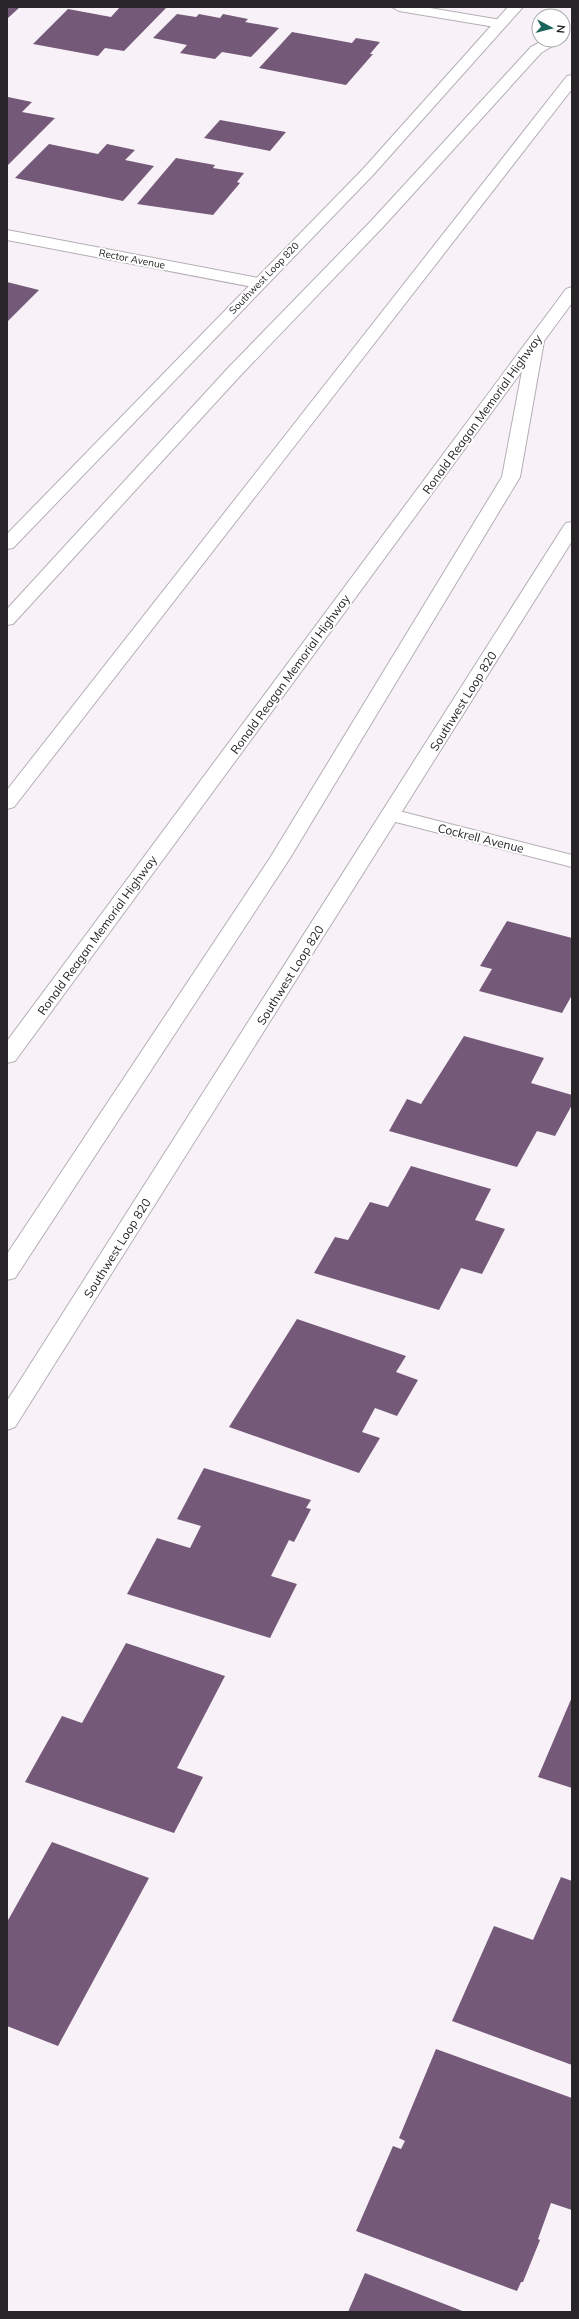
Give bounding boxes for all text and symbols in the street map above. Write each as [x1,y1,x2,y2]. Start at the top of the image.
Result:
north arrow [531,8,571,48]
text: N [553,24,568,34]
street label: Southwest Loop 820 [226,239,302,317]
street label: Rector Avenue [98,246,166,272]
street label: Ronald Reagan Memorial Highway [419,331,545,497]
street label: Ronald Reagan Memorial Highway [227,591,353,757]
street label: Southwest Loop 820 [426,648,500,754]
street label: Cockrell Avenue [436,820,526,856]
street label: Ronald Reagan Memorial Highway [34,852,160,1018]
street label: Southwest Loop 820 [253,922,327,1028]
street label: Southwest Loop 820 [80,1195,154,1301]

